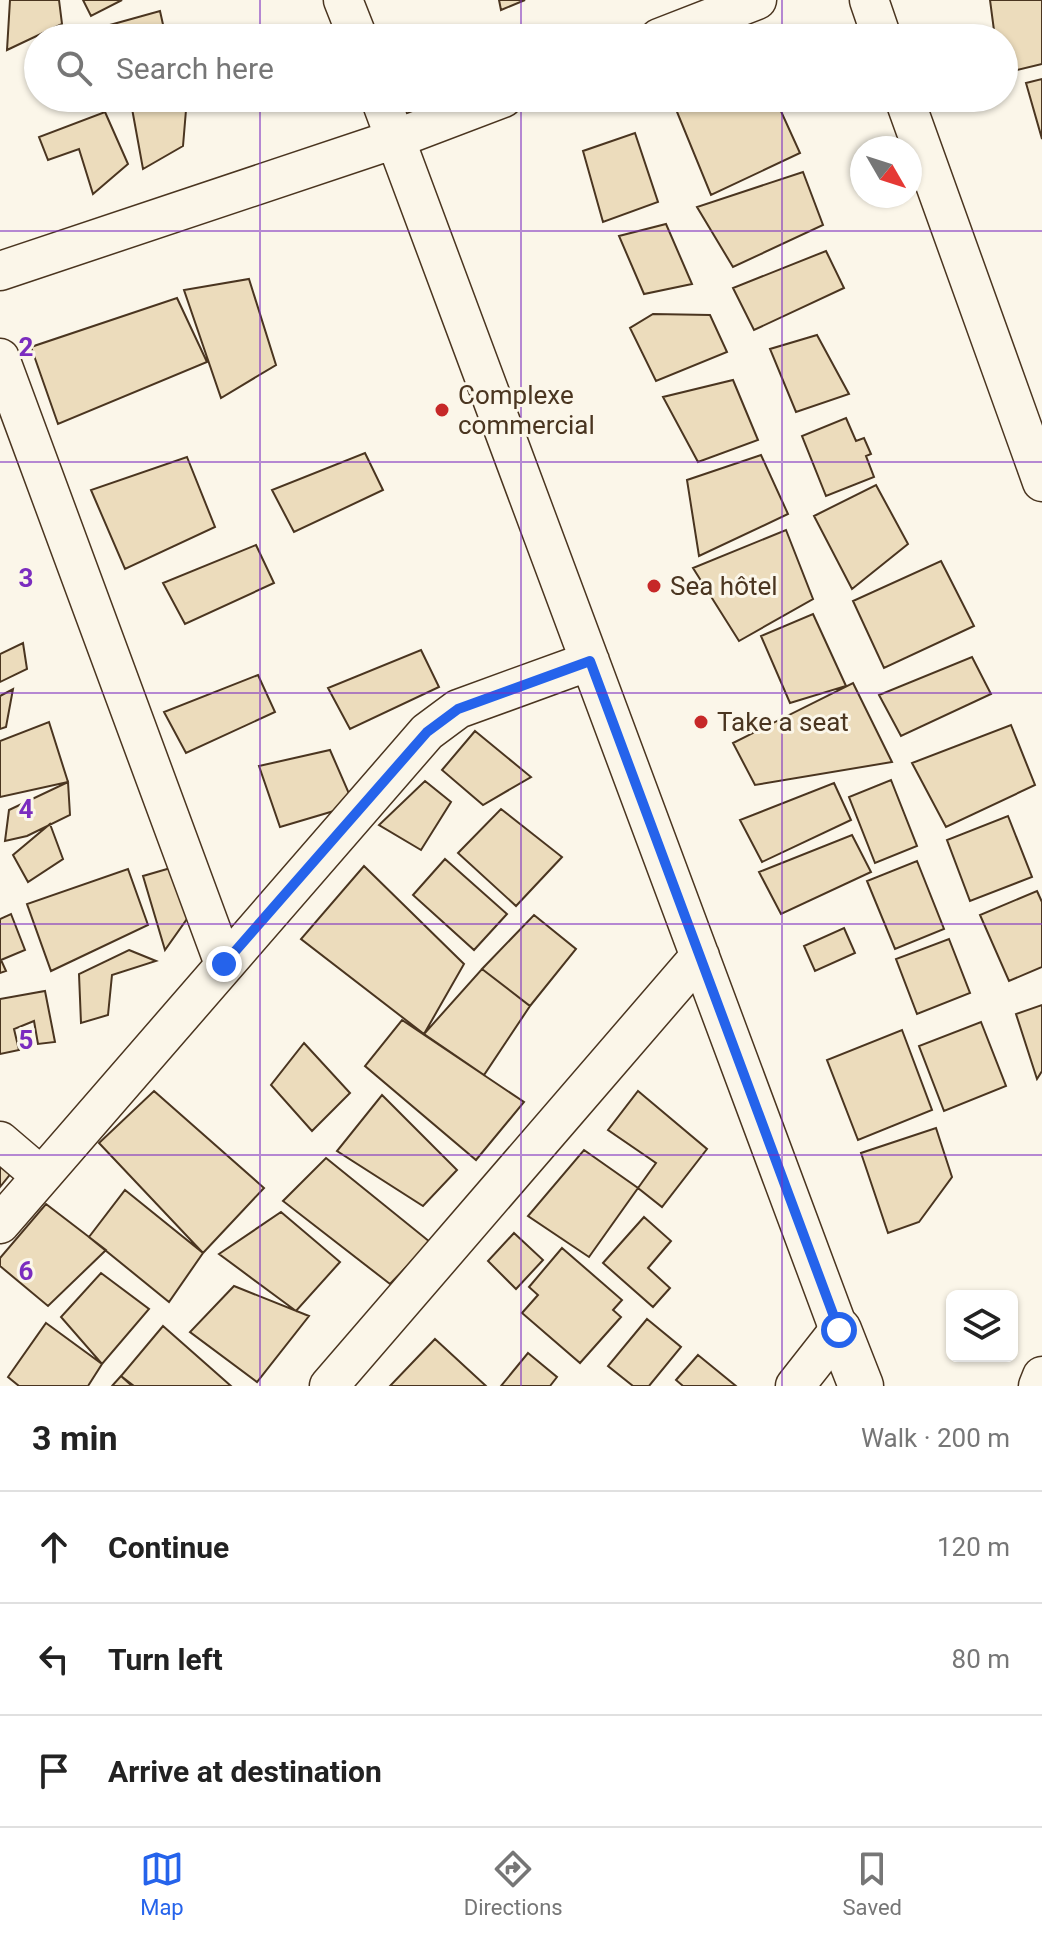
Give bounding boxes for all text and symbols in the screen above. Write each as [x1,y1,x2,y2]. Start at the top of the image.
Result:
search box [24,24,1018,112]
icon: search [52,46,96,90]
text: Search here [116,51,274,86]
north arrow [850,136,922,208]
text: 2 [19,332,33,362]
place label: Complexe commercial [458,380,595,440]
marker: Complexe commercial [433,401,451,419]
text: 3 [19,563,33,593]
place label: Sea hôtel [670,571,778,601]
marker: Sea hôtel [645,577,663,595]
place label: Take a seat [717,707,849,737]
marker: Take a seat [692,713,710,731]
text: 4 [19,794,34,824]
route end [206,946,242,982]
text: 5 [19,1025,33,1055]
text: 6 [19,1256,34,1286]
map controls [946,1290,1018,1362]
button: layers [946,1290,1018,1362]
route start [821,1312,857,1348]
text: 3 min [32,1418,117,1458]
text: Walk · 200 m [861,1423,1010,1453]
icon: ahead [32,1525,76,1569]
text: Continue [108,1530,229,1565]
text: 120 m [937,1532,1010,1562]
icon: left [32,1637,76,1681]
text: Turn left [108,1642,223,1677]
text: 80 m [952,1644,1010,1674]
icon: arrive [32,1749,76,1793]
text: Arrive at destination [108,1754,382,1789]
tab: Map [140,1847,184,1920]
tab: Directions [464,1847,563,1920]
tab: Saved [843,1847,902,1920]

